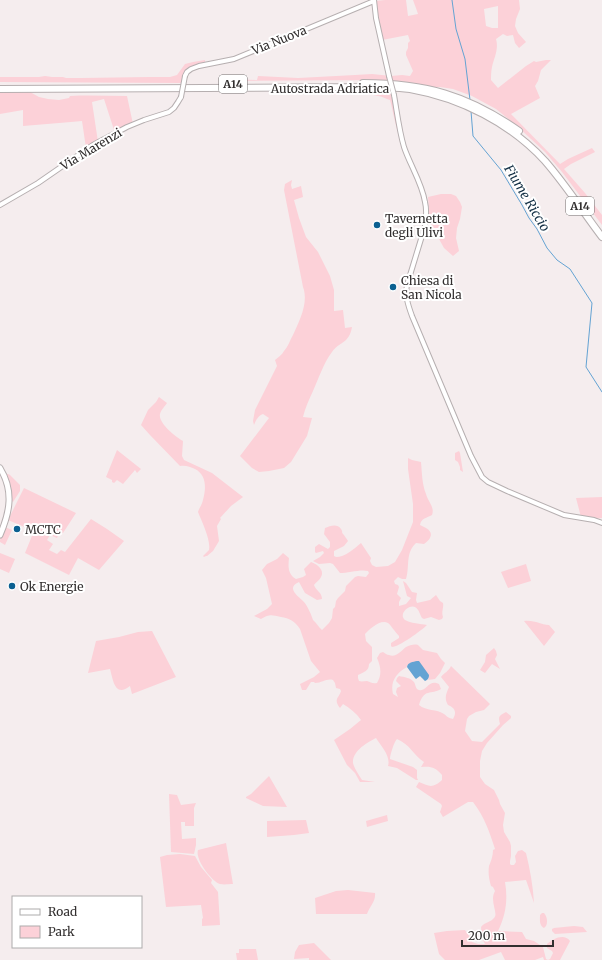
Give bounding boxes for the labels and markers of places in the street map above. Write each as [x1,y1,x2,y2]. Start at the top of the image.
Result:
place label: Tavernetta degli Ulivi [385,211,449,240]
marker: Tavernetta degli Ulivi [372,220,382,230]
place label: Chiesa di San Nicola [401,273,462,302]
marker: Chiesa di San Nicola [388,282,398,292]
place label: MCTC [25,522,61,537]
marker: MCTC [12,524,22,534]
place label: Ok Energie [20,579,83,594]
marker: Ok Energie [7,581,17,591]

